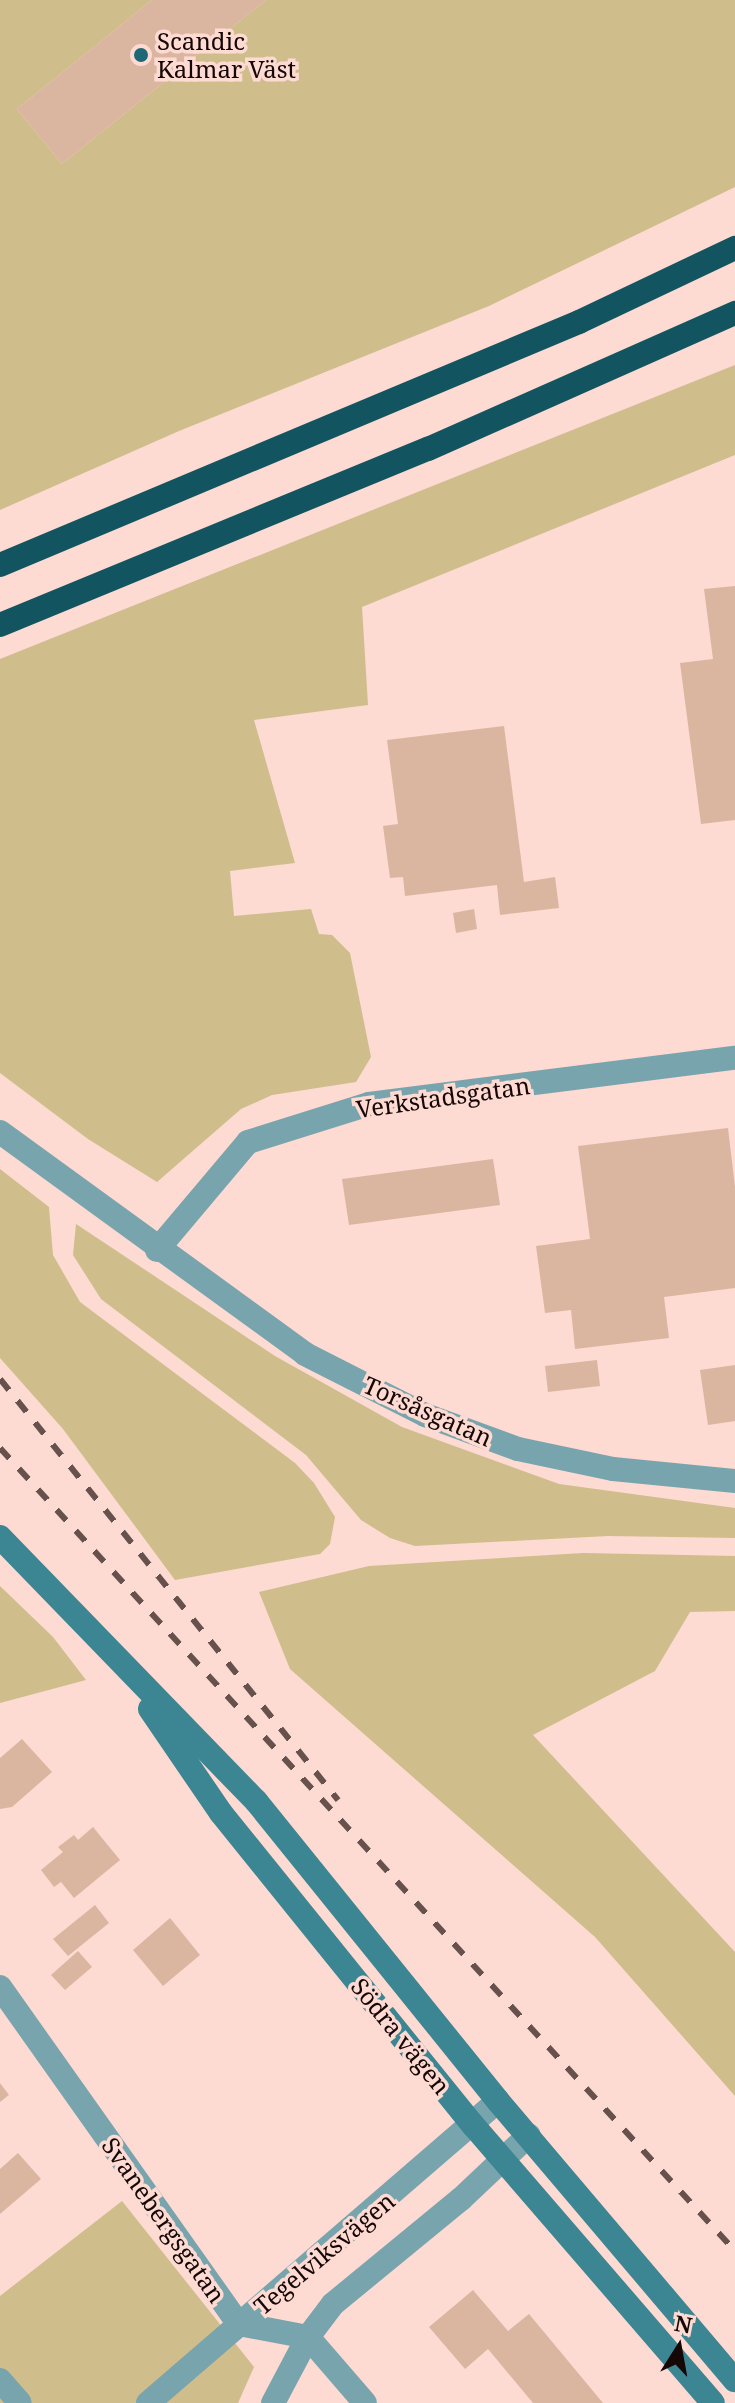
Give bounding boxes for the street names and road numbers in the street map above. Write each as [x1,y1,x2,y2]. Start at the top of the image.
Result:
street label: Verkstadsgatan [354,1071,532,1123]
street label: Torsåsgatan [359,1370,497,1452]
street label: Södra vägen [345,1972,457,2100]
street label: Svanebergsgatan [96,2132,232,2308]
street label: Tegelviksvägen [248,2186,400,2320]

